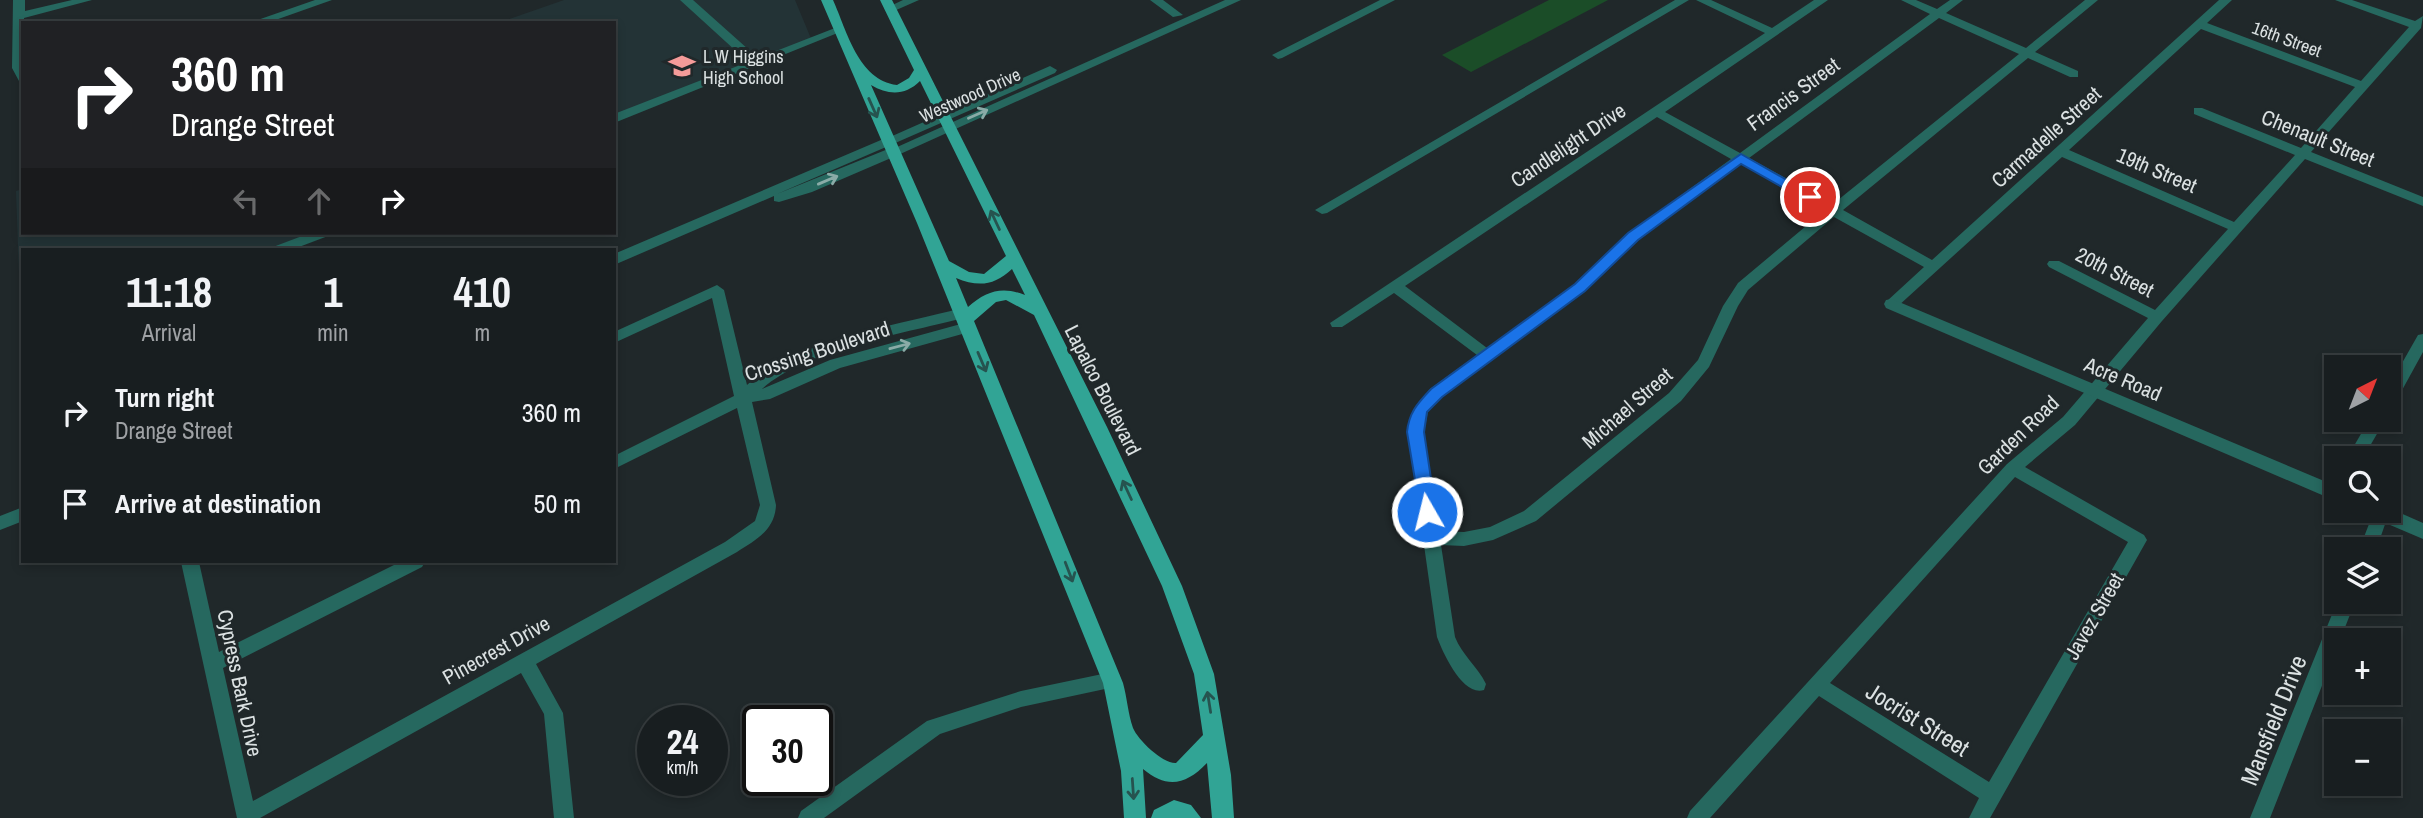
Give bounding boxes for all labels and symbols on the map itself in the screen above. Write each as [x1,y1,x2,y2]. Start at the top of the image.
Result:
street label: 16th Street [2249,15,2325,63]
place label: L W Higgins High School [703,44,784,90]
street label: Francis Street [1741,50,1845,138]
school or university icon: L W Higgins High School [667,51,697,81]
street label: Westwood Drive [916,62,1024,128]
street label: Carmadelle Street [1985,80,2107,194]
street label: Candlelight Drive [1505,96,1631,194]
one-way arrow [868,97,881,118]
street label: Chenault Street [2257,102,2379,174]
one-way arrow [967,107,988,120]
street label: 19th Street [2113,140,2202,200]
pin [1780,167,1840,227]
one-way arrow [817,173,838,186]
one-way arrow [988,210,1001,231]
street label: 20th Street [2071,240,2159,304]
street label: Crossing Boulevard [741,314,893,388]
street label: Lapalco Boulevard [1058,320,1148,460]
one-way arrow [888,339,910,352]
street label: Acre Road [2079,349,2166,408]
one-way arrow [977,351,990,372]
north arrow [2324,355,2401,432]
street label: Michael Street [1576,360,1679,455]
street label: Garden Road [1971,389,2065,481]
position arrow [1390,475,1464,549]
one-way arrow [1120,480,1133,501]
one-way arrow [1064,561,1077,583]
street label: Javez Street [2058,567,2131,665]
street label: Cypress Bark Drive [210,607,270,759]
street label: Pinecrest Drive [437,609,555,691]
street label: Mansfield Drive [2232,650,2314,790]
street label: Jocrist Street [1860,675,1976,764]
one-way arrow [1202,691,1215,714]
speed limit sign: 30 [742,705,833,796]
one-way arrow [1127,778,1140,800]

